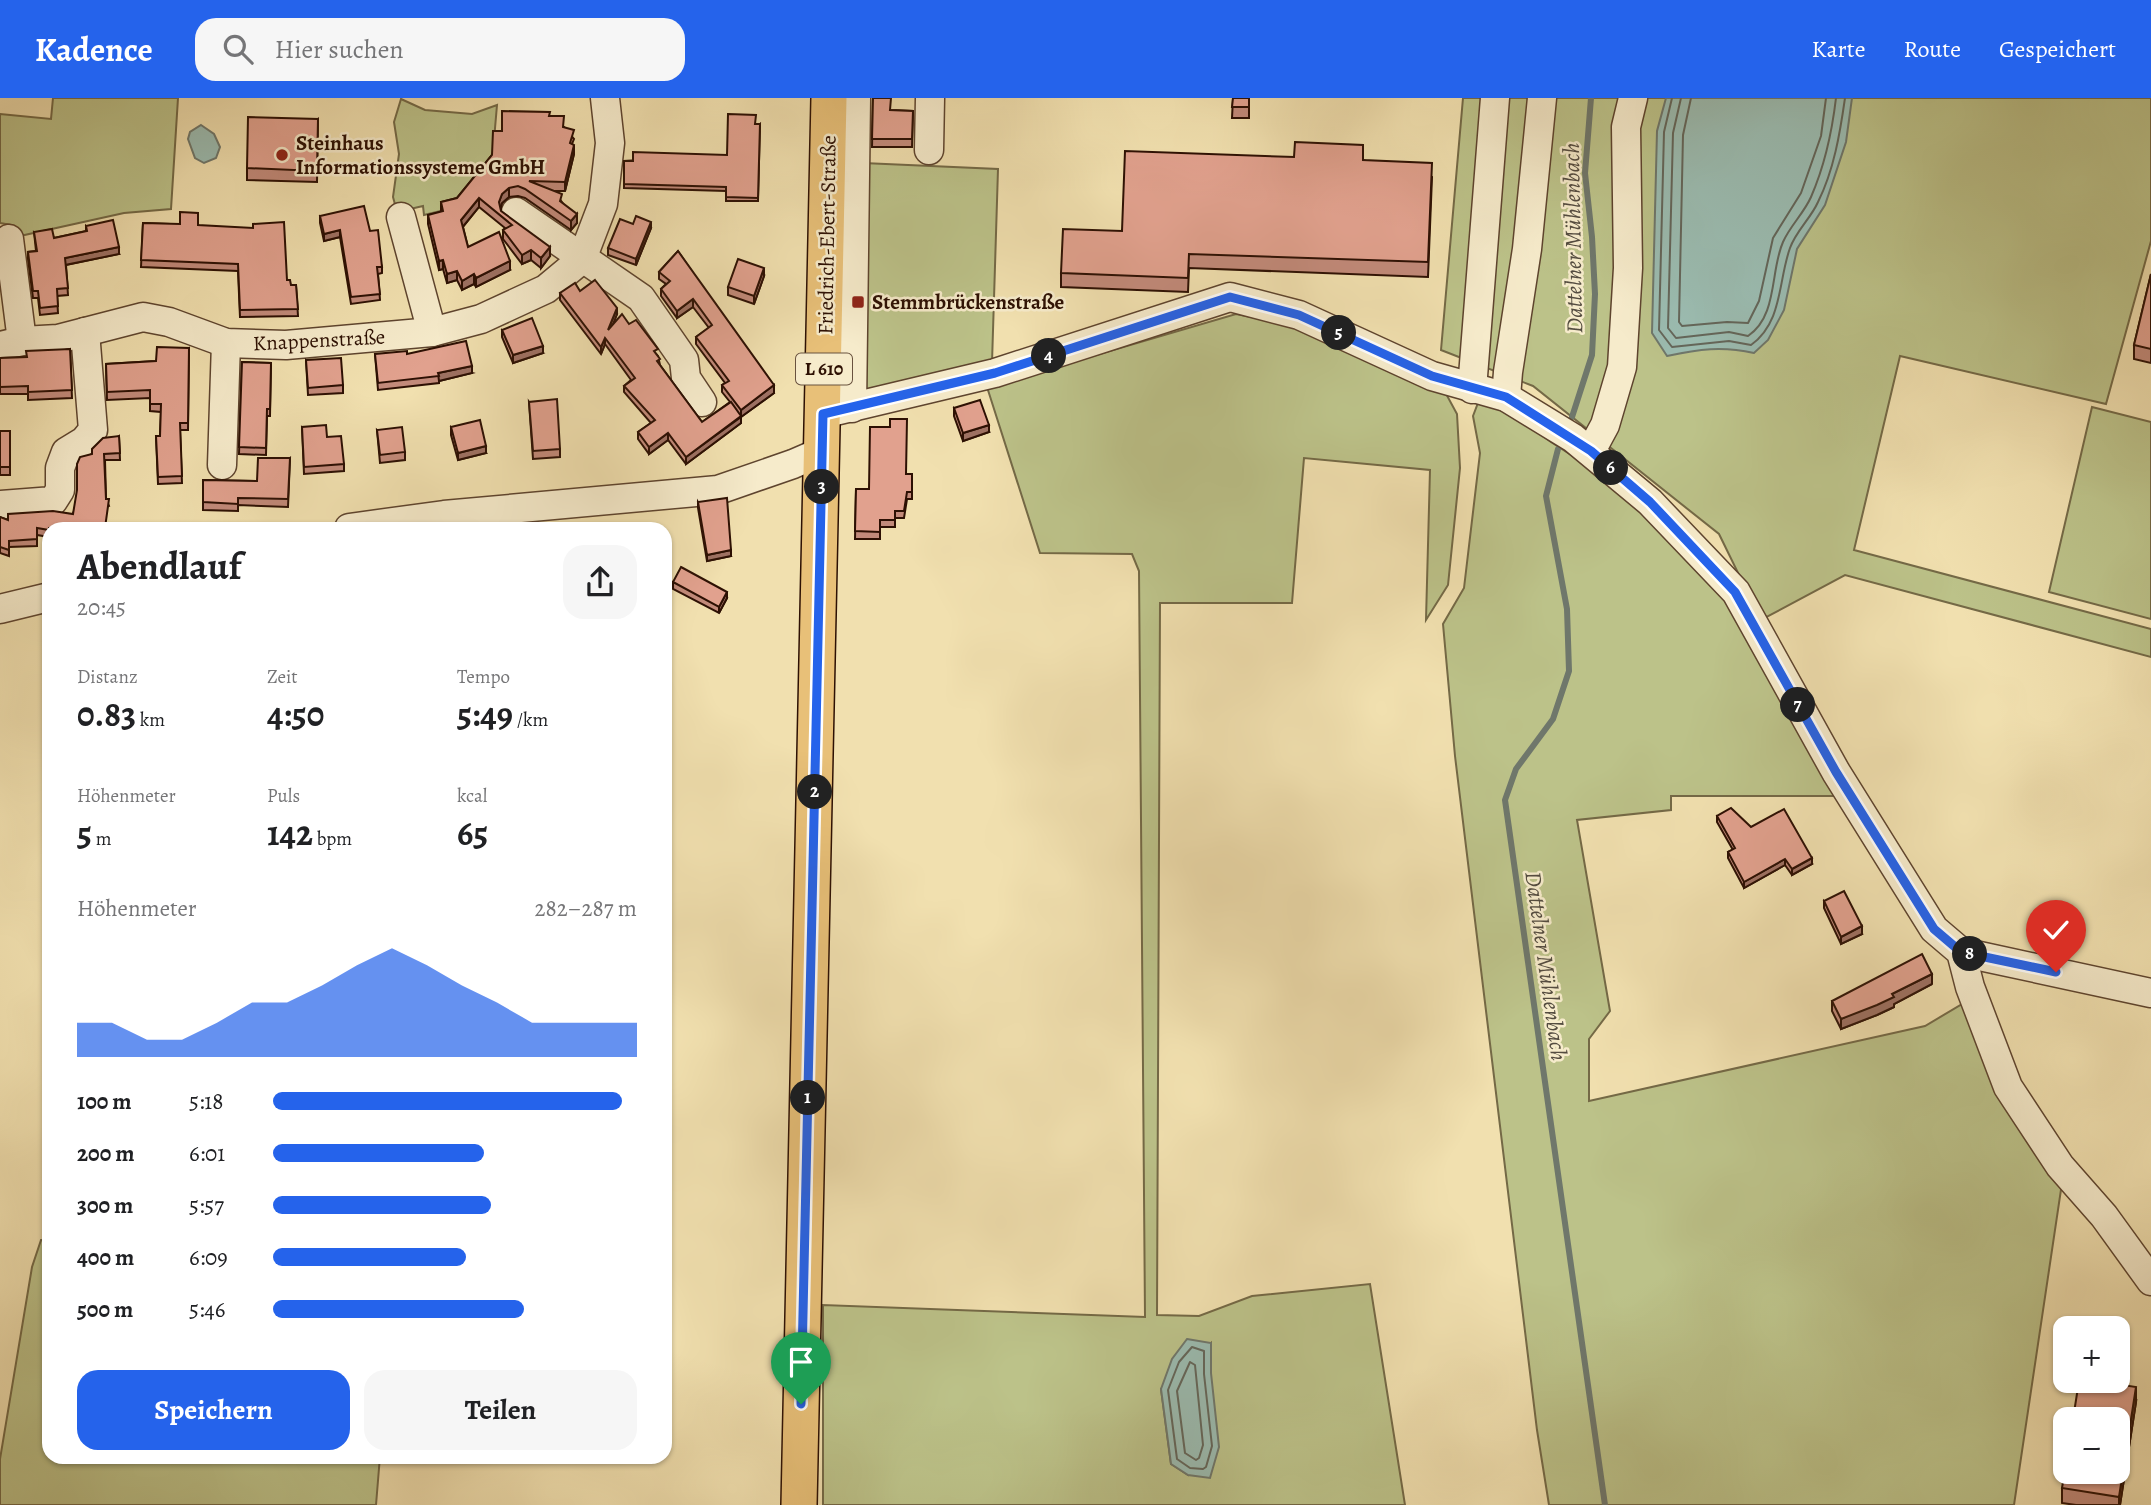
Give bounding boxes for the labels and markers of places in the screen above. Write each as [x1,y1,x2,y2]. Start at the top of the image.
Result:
place label: Steinhaus Informationssysteme GmbH [296,129,545,181]
marker: Steinhaus Informationssysteme GmbH [274,147,290,163]
place label: Stemmbrückenstraße [872,288,1065,316]
marker: Stemmbrückenstraße [850,294,866,310]
pin: 5 [1322,316,1356,350]
pin: 4 [1032,338,1066,374]
pin: 6 [1594,450,1628,486]
pin: 3 [804,470,840,504]
pin: 7 [1780,688,1815,722]
pin: 2 [798,774,832,810]
pin [2026,900,2086,972]
pin: 8 [1952,936,1988,972]
pin: 1 [790,1080,826,1116]
pin [771,1332,831,1404]

